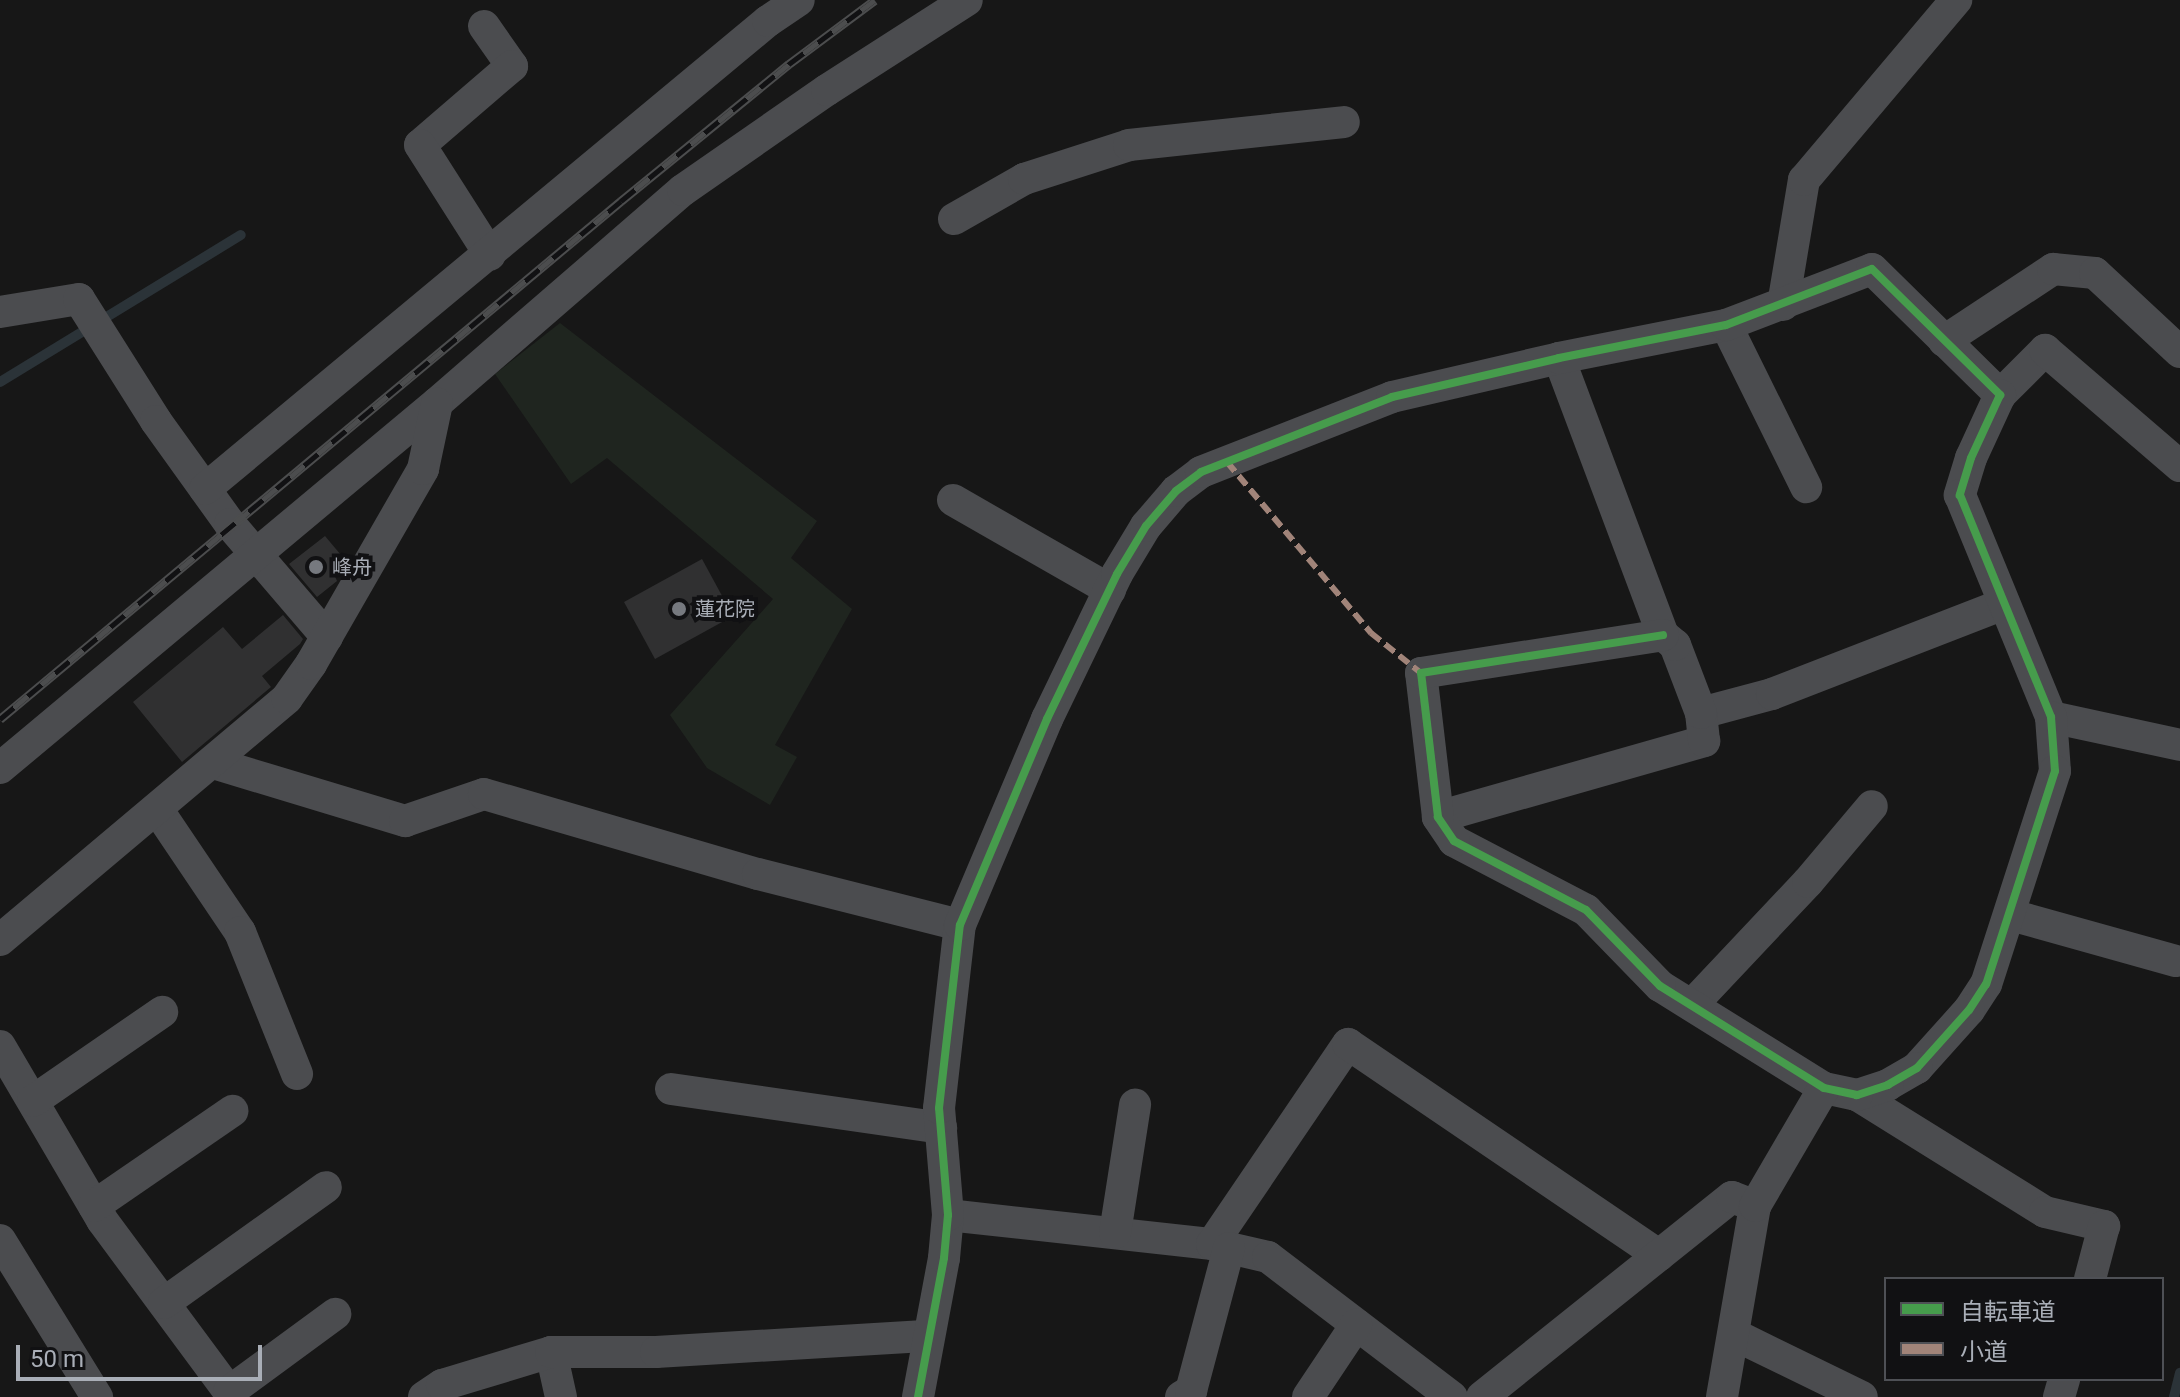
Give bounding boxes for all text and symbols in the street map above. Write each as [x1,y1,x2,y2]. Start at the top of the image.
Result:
place label: 峰舟 [332,555,372,579]
marker: 峰舟 [307,558,325,576]
place label: 蓮花院 [695,597,755,621]
marker: 蓮花院 [670,600,688,618]
legend [1884,1277,2164,1381]
text: 自転車道 [1960,1298,2056,1326]
scale bar [20,1329,266,1379]
text: 小道 [1960,1338,2008,1366]
text: 50 m [30,1345,84,1373]

